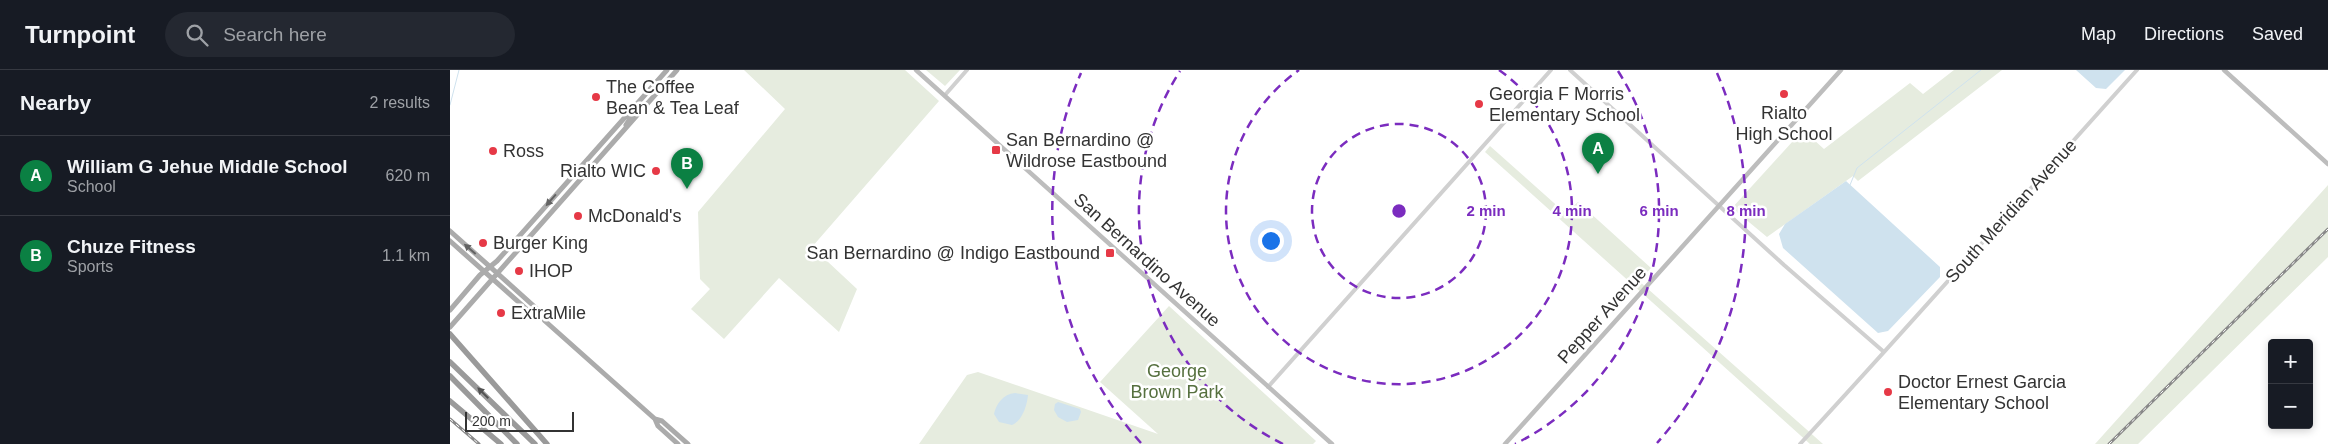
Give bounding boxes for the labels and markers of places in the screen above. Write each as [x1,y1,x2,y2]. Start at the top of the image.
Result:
place label: The Coffee Bean & Tea Leaf [606,77,740,118]
place label: Georgia F Morris Elementary School [1489,84,1640,125]
marker: Rialto High School [1778,88,1790,100]
marker: The Coffee Bean & Tea Leaf [590,91,602,103]
marker: Georgia F Morris Elementary School [1473,98,1485,110]
place label: Rialto High School [1735,103,1833,144]
place label: San Bernardino @ Wildrose Eastbound [1006,130,1167,171]
pin: A [1582,133,1614,174]
place label: Ross [503,141,544,161]
marker: San Bernardino @ Wildrose Eastbound [990,144,1002,156]
marker: Ross [487,145,499,157]
pin: B [671,148,703,189]
place label: Rialto WIC [560,161,646,181]
marker: Rialto WIC [650,165,662,177]
centre of rings [1390,202,1408,220]
place label: McDonald's [588,206,681,226]
marker: McDonald's [572,210,584,222]
place label: Burger King [493,233,588,253]
marker: Burger King [477,237,489,249]
place label: San Bernardino @ Indigo Eastbound [807,243,1100,263]
marker: San Bernardino @ Indigo Eastbound [1104,247,1116,259]
place label: IHOP [529,261,573,281]
marker: IHOP [513,265,525,277]
place label: ExtraMile [511,303,586,323]
marker: ExtraMile [495,307,507,319]
place label: Doctor Ernest Garcia Elementary School [1898,372,2067,413]
marker: Doctor Ernest Garcia Elementary School [1882,386,1894,398]

